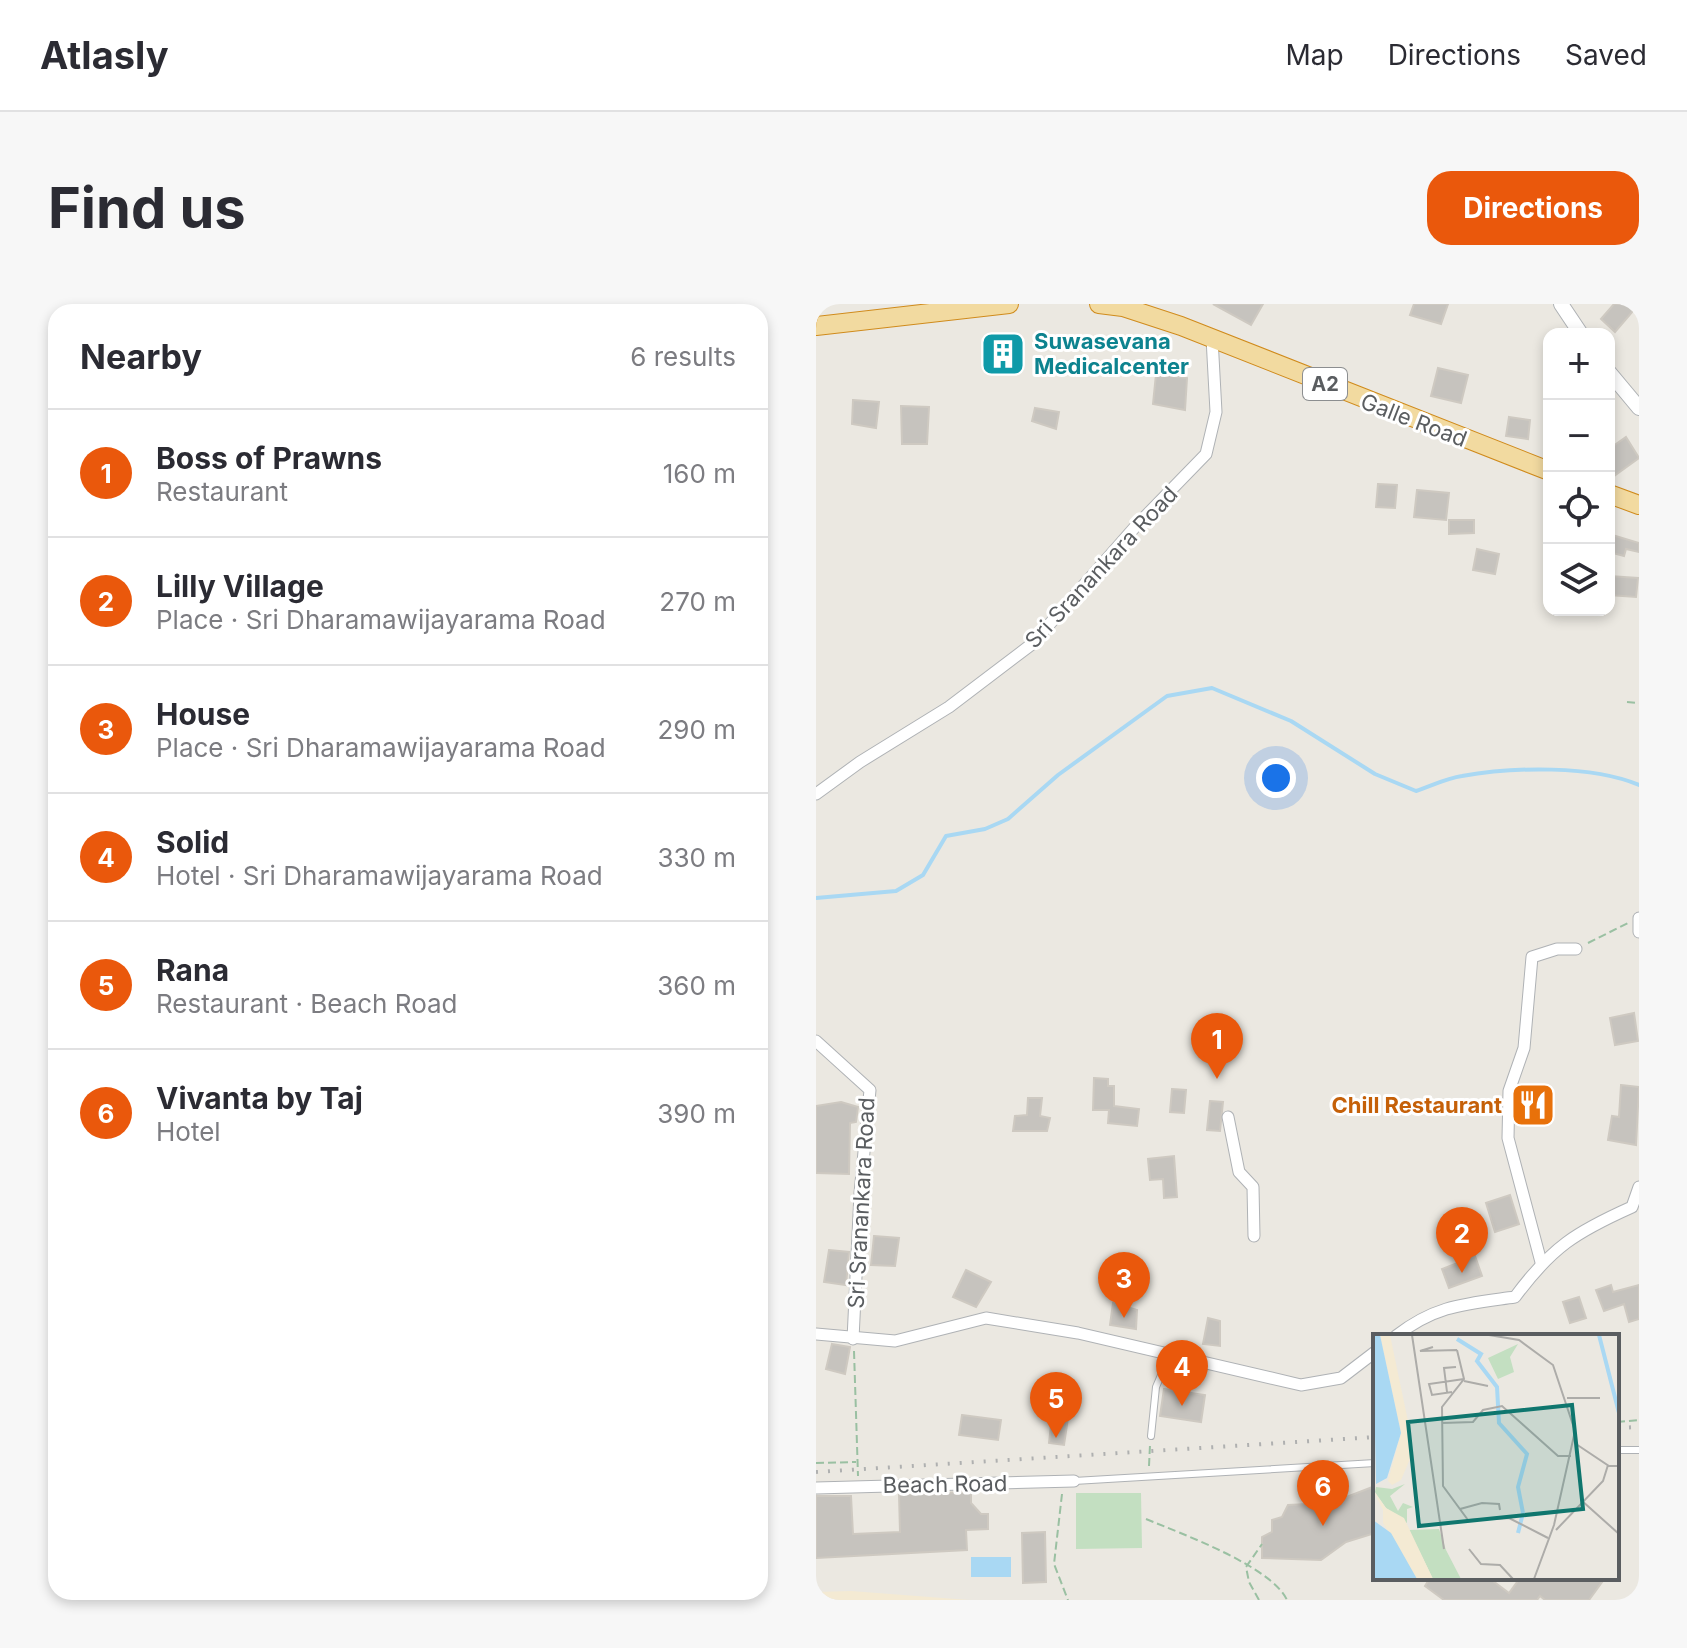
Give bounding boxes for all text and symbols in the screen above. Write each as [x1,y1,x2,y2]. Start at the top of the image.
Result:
text: Atlasly [40,32,169,78]
text: Map [1285,38,1344,72]
text: Directions [1388,38,1521,72]
text: Saved [1565,38,1647,72]
button: Directions [1427,171,1639,245]
text: Find us [48,174,246,242]
place label: Suwasevana Medicalcenter [1034,328,1189,379]
map controls [1543,328,1615,616]
button: + [1543,328,1615,400]
building icon: Suwasevana Medicalcenter [979,330,1027,378]
text: Nearby [80,336,202,377]
text: 6 results [630,341,736,372]
road number: A2 [1303,368,1347,400]
street label: Galle Road [1357,388,1471,452]
button: − [1543,400,1615,472]
text: Boss of Prawns [156,440,382,476]
text: 1 [100,458,112,489]
text: 160 m [663,458,736,489]
button: locate [1543,472,1615,544]
text: Restaurant [156,476,288,507]
street label: Sri Sranankara Road [1019,481,1183,653]
button: layers [1543,544,1615,616]
text: Lilly Village [156,568,324,604]
text: 2 [98,586,114,617]
text: 270 m [659,586,736,617]
text: Place · Sri Dharamawijayarama Road [156,604,606,635]
text: House [156,696,250,732]
text: 3 [98,714,114,745]
text: 290 m [658,714,736,745]
text: Place · Sri Dharamawijayarama Road [156,732,606,763]
your location [1256,758,1296,798]
text: Solid [156,824,229,860]
text: 4 [97,842,115,873]
text: 330 m [657,842,736,873]
text: Hotel · Sri Dharamawijayarama Road [156,860,603,891]
text: Rana [156,952,229,988]
text: 5 [98,970,114,1001]
text: 360 m [657,970,736,1001]
text: Restaurant · Beach Road [156,988,458,1019]
pin: 1 [1191,1013,1243,1079]
text: Vivanta by Taj [156,1080,363,1116]
restaurant icon: Chill Restaurant [1509,1081,1557,1129]
place label: Chill Restaurant [1332,1092,1502,1118]
street label: Sri Sranankara Road [842,1097,880,1309]
text: 6 [98,1098,114,1129]
text: 390 m [657,1098,736,1129]
text: Hotel [156,1116,221,1147]
pin: 2 [1436,1207,1488,1273]
pin: 3 [1098,1252,1150,1318]
inset map [1373,1334,1619,1580]
pin: 4 [1156,1340,1208,1406]
pin: 5 [1030,1372,1082,1438]
pin: 6 [1297,1460,1349,1526]
street label: Beach Road [882,1470,1008,1498]

